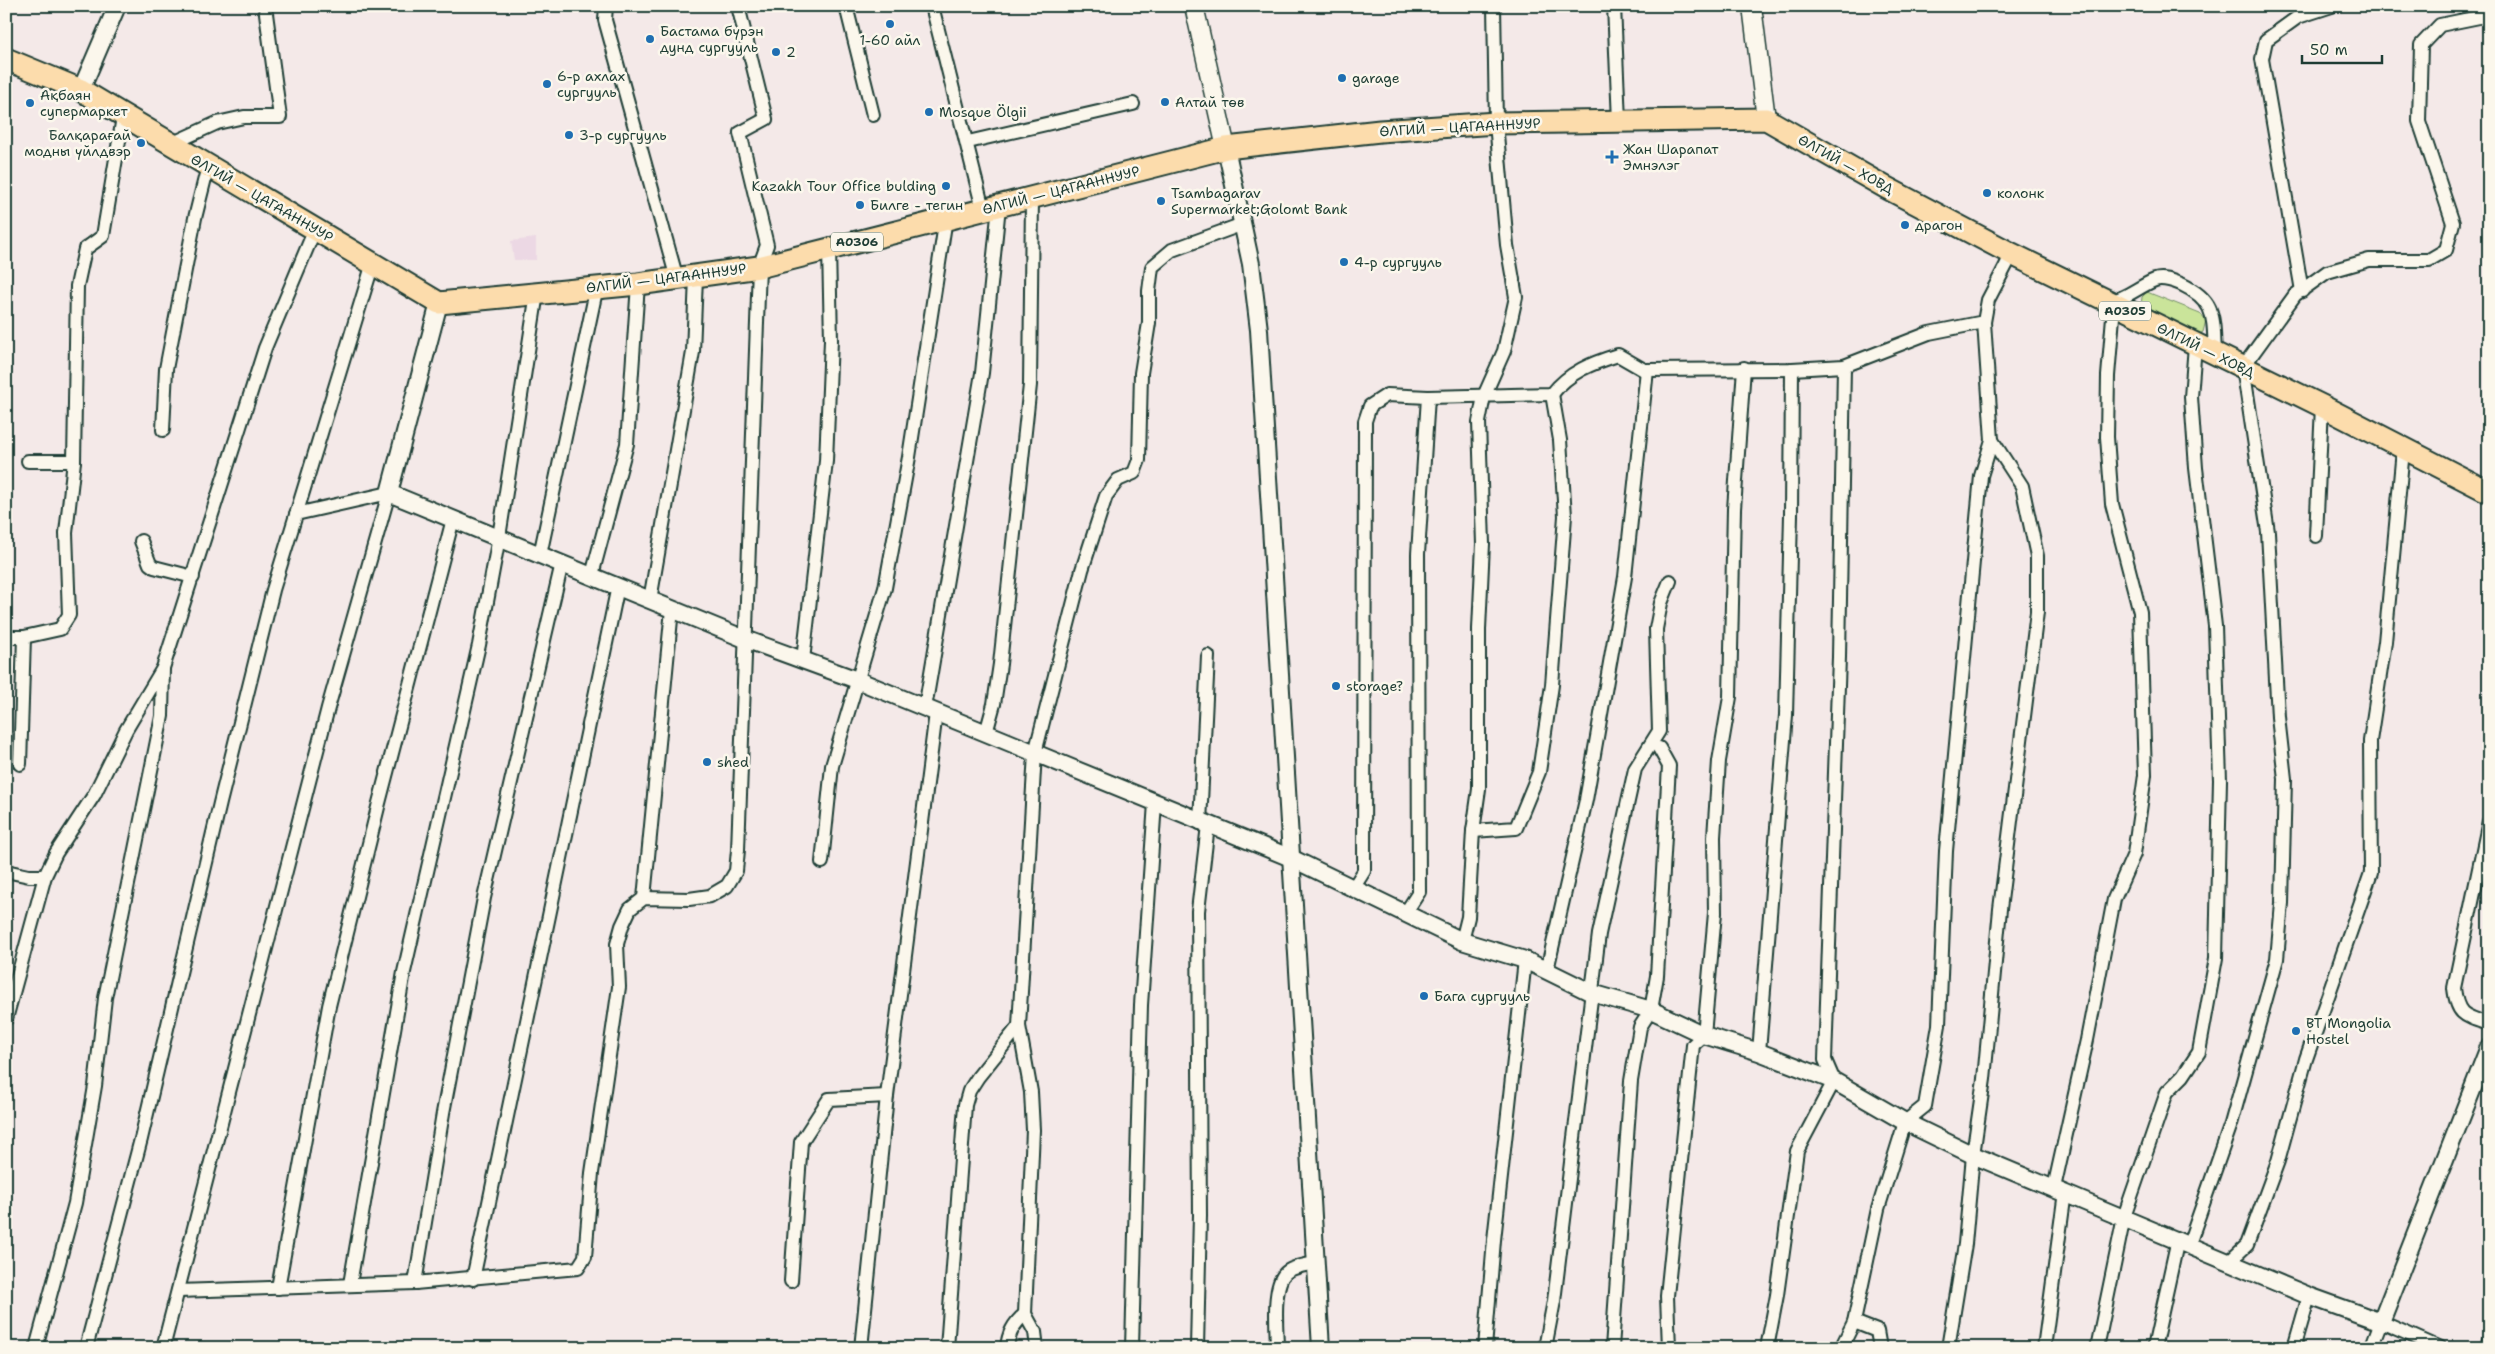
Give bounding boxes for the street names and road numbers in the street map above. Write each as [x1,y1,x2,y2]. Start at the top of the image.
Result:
street label: ӨЛГИЙ — ЦАГААННУУР [1379,114,1541,140]
street label: ӨЛГИЙ — ХОВД [1795,130,1897,198]
street label: ӨЛГИЙ — ЦАГААННУУР [188,150,336,246]
street label: ӨЛГИЙ — ЦАГААННУУР [980,162,1142,218]
road number: A0306 [831,232,883,252]
street label: ӨЛГИЙ — ЦАГААННУУР [585,259,747,297]
road number: A0305 [2099,302,2151,321]
street label: ӨЛГИЙ — ХОВД [2154,318,2258,382]

